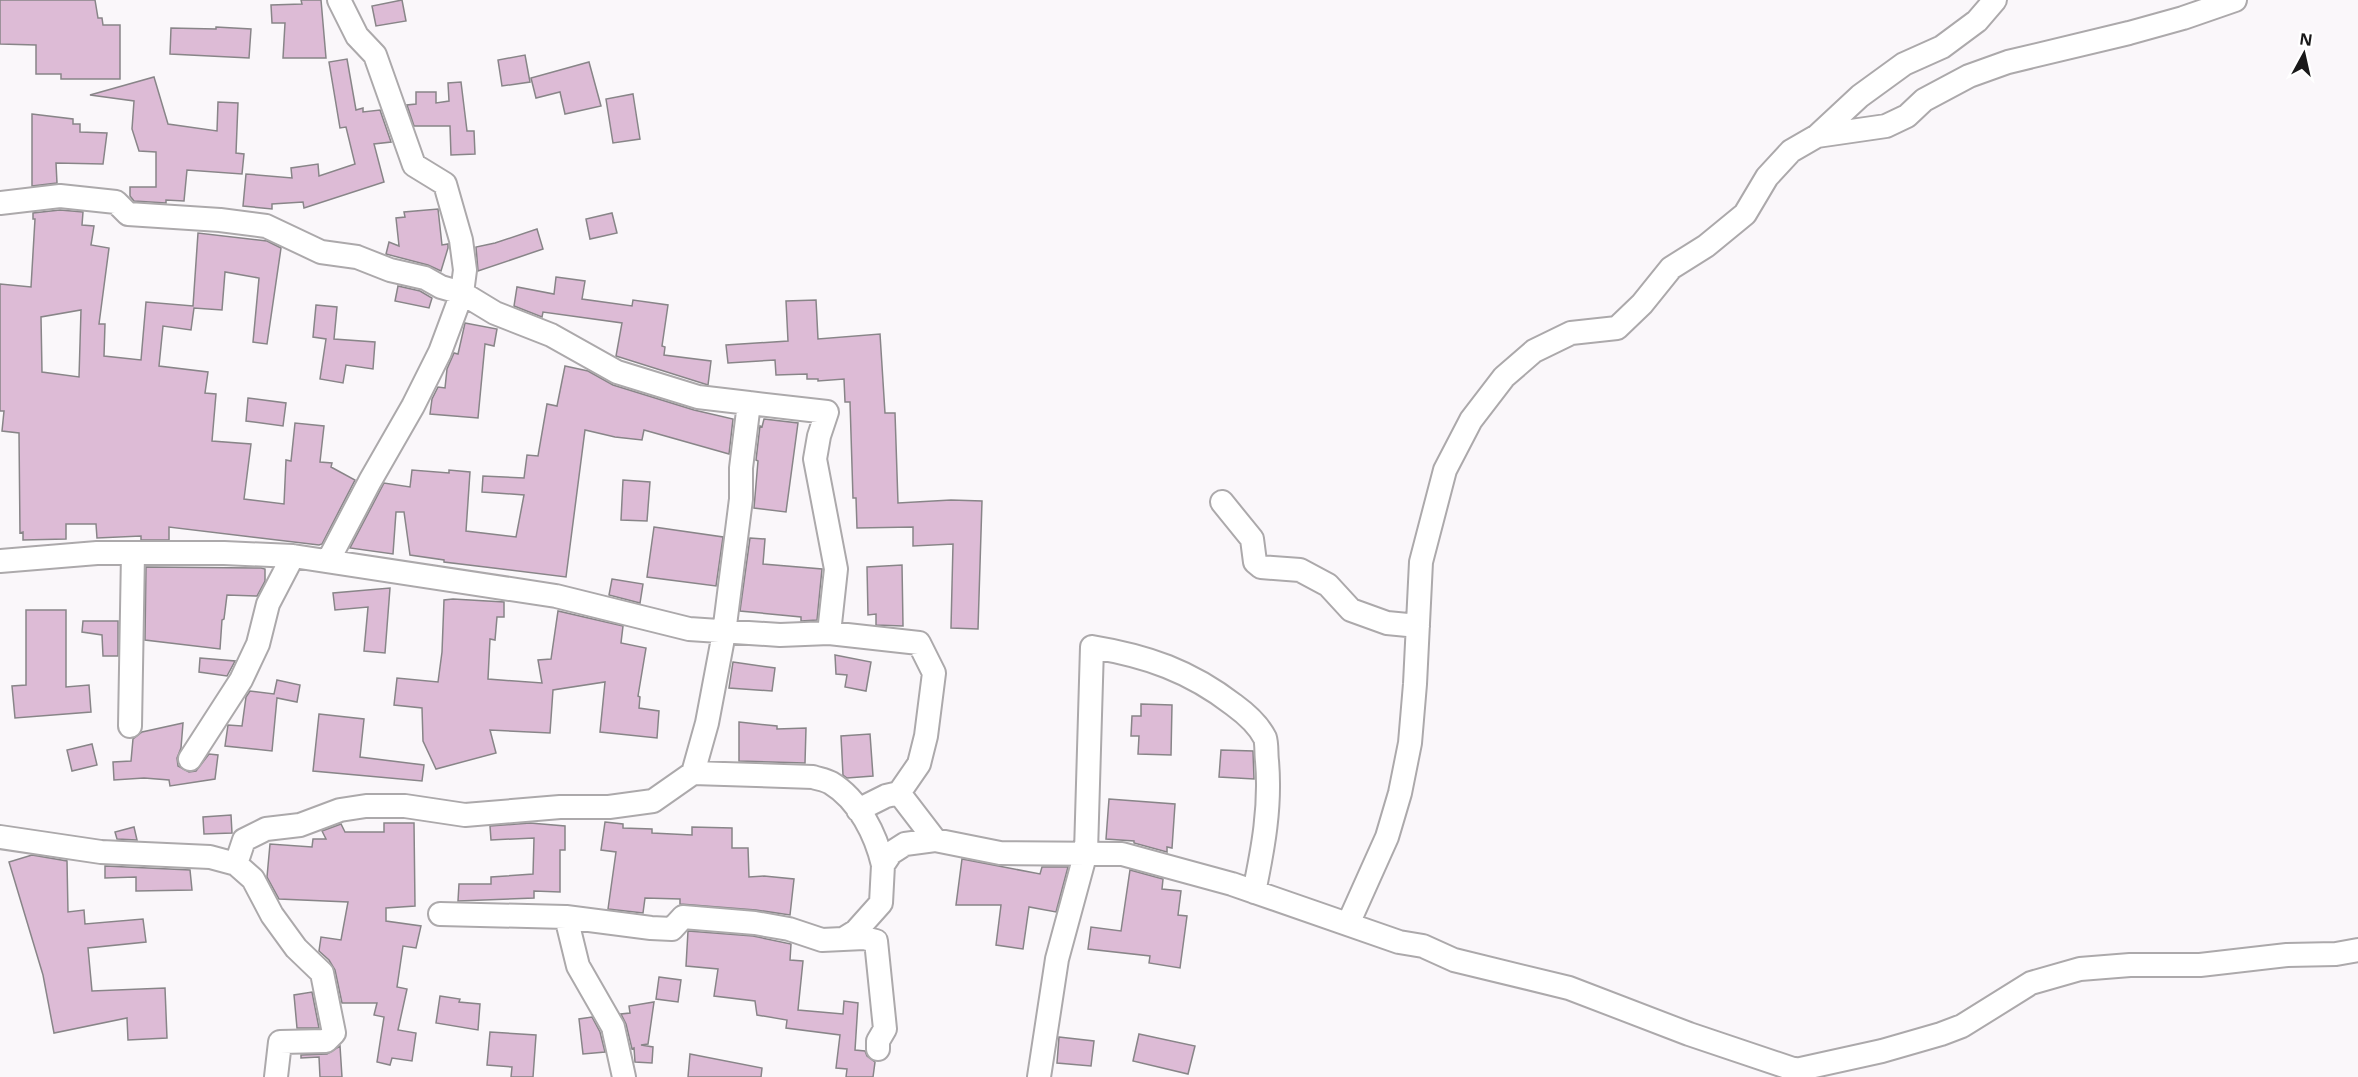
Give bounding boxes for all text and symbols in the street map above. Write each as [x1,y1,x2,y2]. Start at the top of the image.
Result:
north arrow [2274,24,2334,84]
text: N [2298,27,2314,51]

